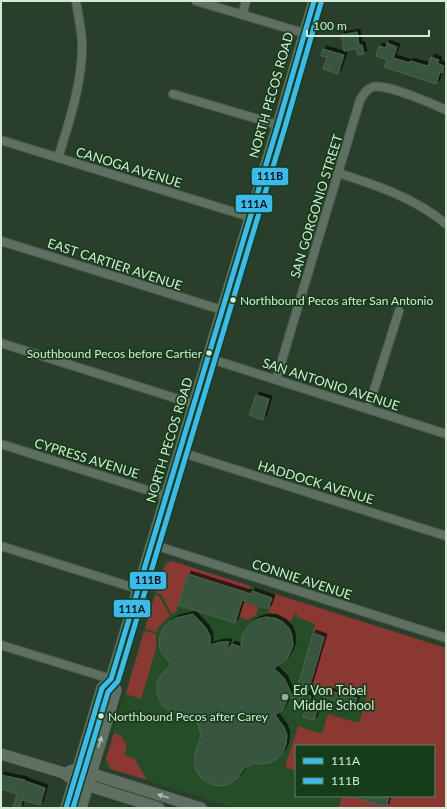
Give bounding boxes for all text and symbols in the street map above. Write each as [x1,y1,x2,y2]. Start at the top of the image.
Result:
scale bar [307,12,429,38]
text: 100 m [313,18,347,33]
street label: NORTH PECOS ROAD [245,30,297,160]
street label: SAN GORGONIO STREET [286,132,346,280]
street label: CANOGA AVENUE [74,143,184,191]
line badge: 111B [251,167,289,186]
text: 111B [257,169,283,182]
line badge: 111A [235,194,273,213]
text: 111A [241,197,268,210]
street label: EAST CARTIER AVENUE [46,235,184,293]
place label: Northbound Pecos after San Antonio [240,293,433,308]
marker: Northbound Pecos after San Antonio [228,295,238,305]
place label: Southbound Pecos before Cartier [27,346,203,361]
marker: Southbound Pecos before Cartier [204,348,214,358]
street label: SAN ANTONIO AVENUE [260,354,402,414]
street label: NORTH PECOS ROAD [142,375,196,505]
street label: CYPRESS AVENUE [33,434,141,482]
street label: HADDOCK AVENUE [256,457,376,507]
street label: CONNIE AVENUE [250,555,354,603]
line badge: 111B [129,571,167,590]
text: 111B [135,573,161,586]
line badge: 111A [113,599,151,618]
text: 111A [119,602,146,615]
place label: Ed Von Tobel Middle School [293,682,374,713]
marker: Ed Von Tobel Middle School [280,692,290,702]
place label: Northbound Pecos after Carey [108,709,269,724]
marker: Northbound Pecos after Carey [96,711,106,721]
one-way arrow [97,736,103,748]
legend [295,745,435,797]
text: 111A [331,753,361,768]
text: 111B [331,773,360,788]
one-way arrow [157,793,169,799]

